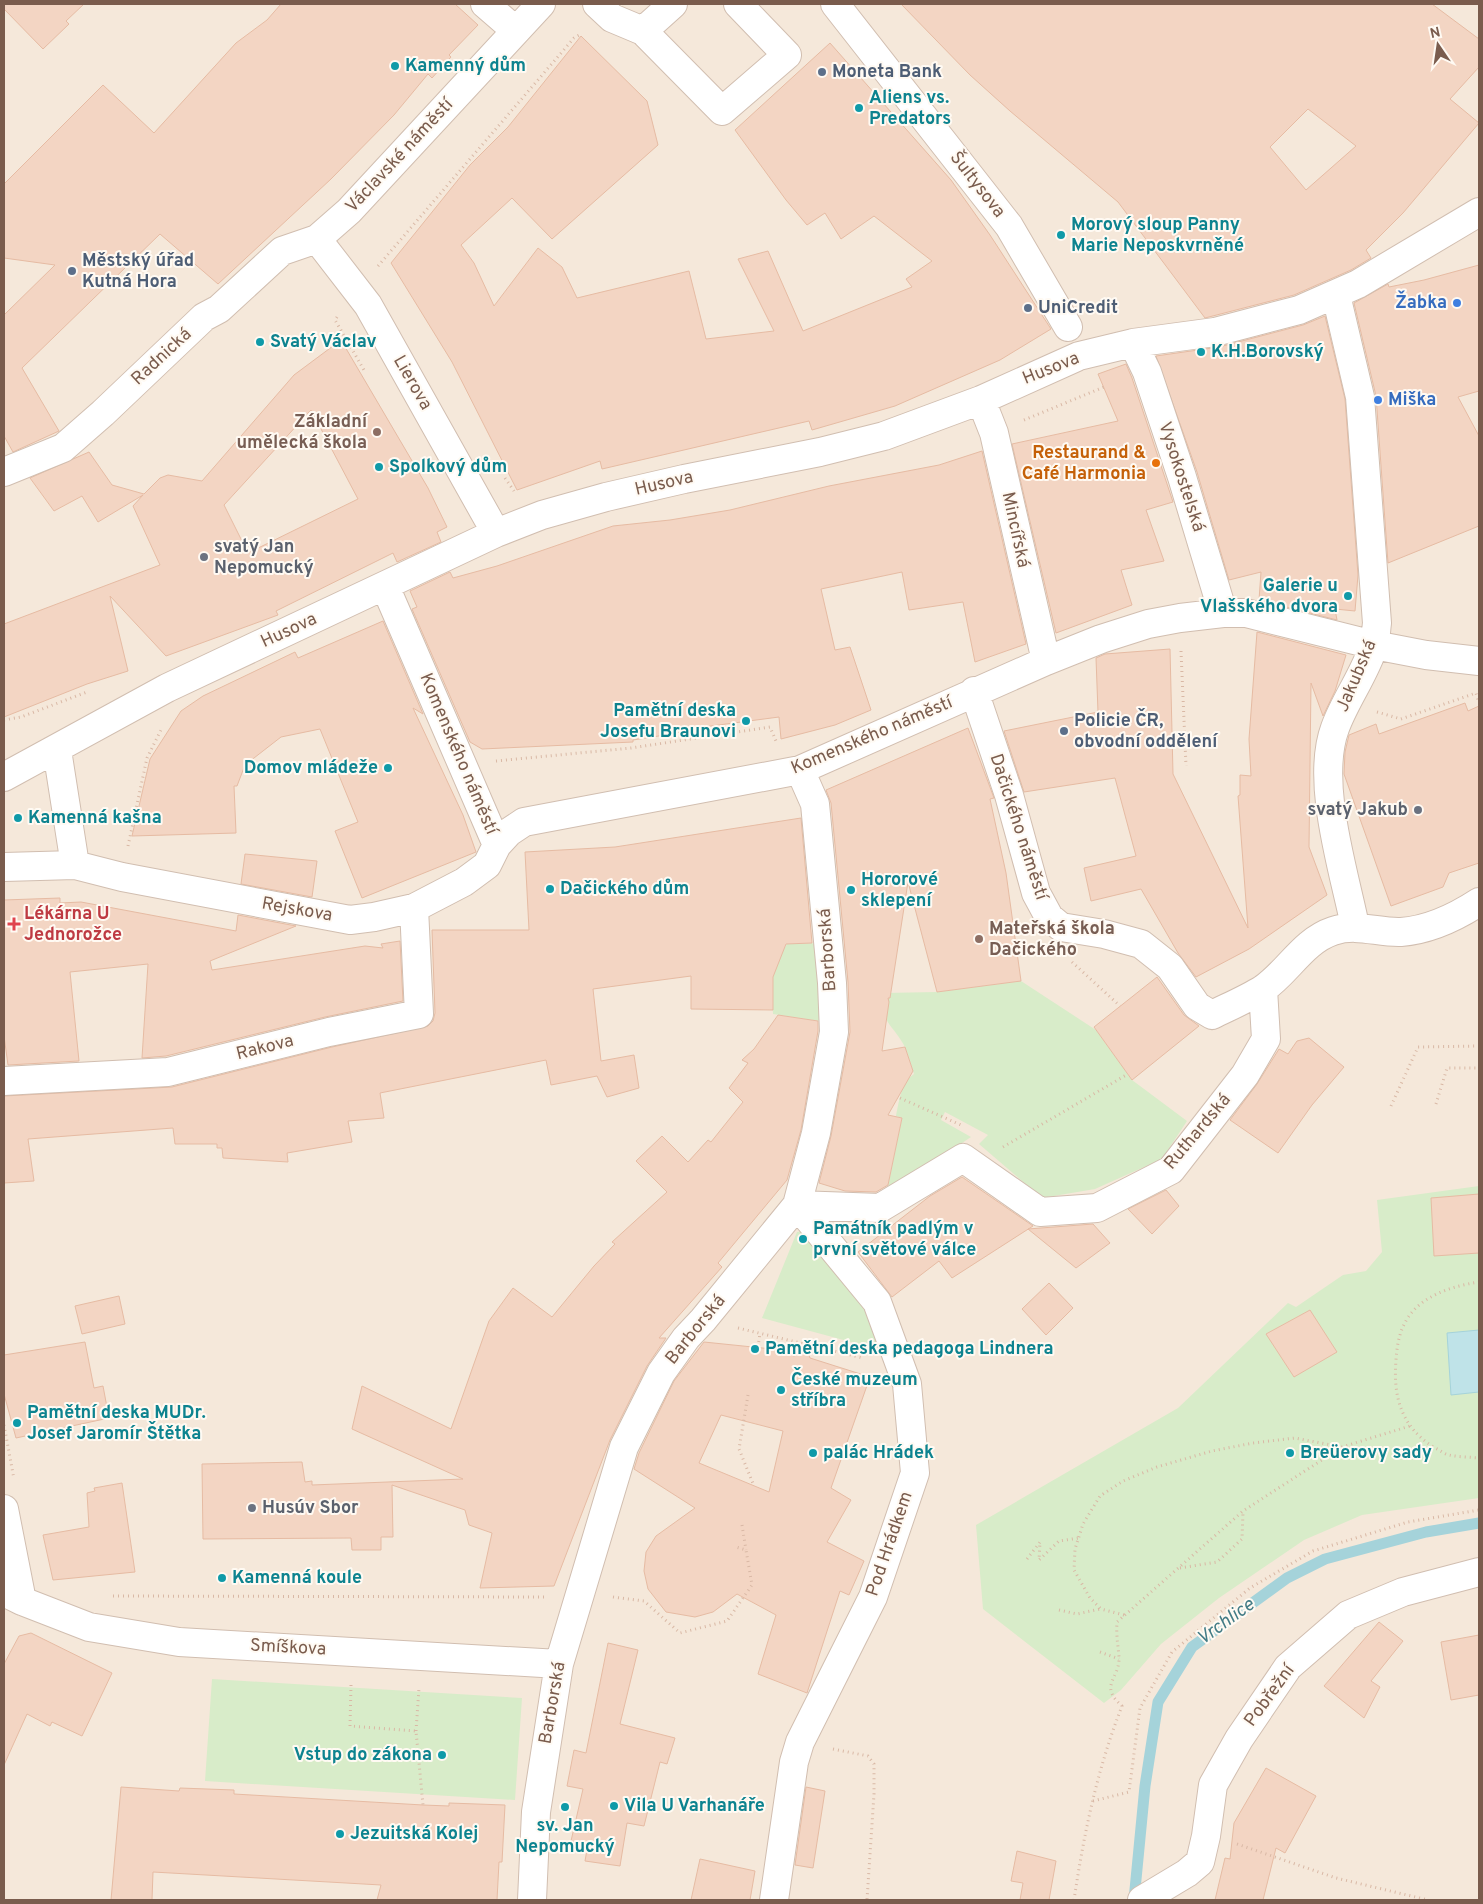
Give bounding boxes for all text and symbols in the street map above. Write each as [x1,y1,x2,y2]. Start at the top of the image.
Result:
north arrow [1413,20,1463,70]
text: N [1429,24,1442,43]
place label: Kamenný dům [405,55,526,78]
marker: Kamenný dům [389,60,401,72]
place label: Moneta Bank [832,61,942,84]
marker: Moneta Bank [816,66,828,78]
place label: Aliens vs. Predators [869,87,951,131]
street label: Václavské náměstí [341,93,460,218]
marker: Aliens vs. Predators [853,102,865,114]
street label: Šultysova [944,146,1012,223]
place label: Morový sloup Panny Marie Neposkvrněné [1071,214,1244,258]
marker: Morový sloup Panny Marie Neposkvrněné [1055,229,1067,241]
place label: Městský úřad Kutná Hora [82,250,194,294]
marker: Městský úřad Kutná Hora [66,265,78,277]
place label: Žabka [1395,290,1447,315]
place label: UniCredit [1038,297,1118,320]
marker: Žabka [1451,297,1463,309]
marker: UniCredit [1022,302,1034,314]
street label: Radnická [127,323,197,391]
place label: Svatý Václav [270,331,377,354]
marker: Svatý Václav [254,336,266,348]
place label: K.H.Borovský [1211,341,1324,364]
marker: K.H.Borovský [1195,346,1207,358]
street label: Husova [1019,347,1083,391]
street label: Lierova [387,352,437,414]
place label: Miška [1388,389,1436,412]
marker: Miška [1372,394,1384,406]
place label: Základní umělecká škola [236,411,369,455]
street label: Vysokostelská [1152,419,1210,535]
marker: Základní umělecká škola [371,426,383,438]
place label: Restaurand & Café Harmonia [1022,442,1146,486]
place label: Spolkový dům [389,456,507,479]
marker: Restaurand & Café Harmonia [1150,457,1162,469]
marker: Spolkový dům [373,461,385,473]
street label: Husova [633,466,695,502]
street label: Mincířská [996,490,1034,570]
place label: svatý Jan Nepomucký [214,536,314,580]
marker: svatý Jan Nepomucký [198,551,210,563]
place label: Galerie u Vlašského dvora [1200,575,1338,619]
marker: Galerie u Vlašského dvora [1342,590,1354,602]
street label: Husova [257,608,321,654]
street label: Jakubská [1332,636,1382,716]
street label: Komenského náměstí [414,670,503,840]
street label: Komenského náměstí [788,691,958,780]
place label: Pamětní deska Josefu Braunovi [600,700,736,744]
place label: Policie ČR, obvodní oddělení [1074,708,1219,754]
marker: Pamětní deska Josefu Braunovi [740,715,752,727]
marker: Policie ČR, obvodní oddělení [1058,725,1070,737]
street label: Dačického náměstí [984,751,1053,904]
place label: Domov mládeže [244,757,378,780]
marker: Domov mládeže [382,762,394,774]
place label: svatý Jakub [1307,799,1408,822]
marker: svatý Jakub [1412,804,1424,816]
place label: Kamenná kašna [28,807,162,830]
marker: Kamenná kašna [12,812,24,824]
place label: Hororové sklepení [861,869,938,913]
place label: Dačického dům [560,878,689,901]
marker: Dačického dům [544,883,556,895]
marker: Hororové sklepení [845,884,857,896]
street label: Rejskova [260,892,334,928]
place label: Lékárna U Jednorožce [24,903,122,947]
street label: Barborská [814,908,842,992]
marker: Lékárna U Jednorožce [8,918,20,930]
place label: Mateřská škola Dačického [989,918,1115,962]
marker: Mateřská škola Dačického [973,933,985,945]
street label: Rakova [234,1030,296,1066]
street label: Ruthardská [1160,1089,1236,1175]
place label: Památník padlým v první světové válce [813,1218,976,1262]
marker: Památník padlým v první světové válce [797,1233,809,1245]
street label: Barborská [661,1290,731,1370]
place label: Pamětní deska pedagoga Lindnera [765,1338,1054,1361]
marker: Pamětní deska pedagoga Lindnera [749,1343,761,1355]
place label: České muzeum stříbra [791,1367,918,1413]
marker: České muzeum stříbra [775,1384,787,1396]
place label: Pamětní deska MUDr. Josef Jaromír Štětka [27,1402,206,1446]
marker: Pamětní deska MUDr. Josef Jaromír Štětka [11,1417,23,1429]
place label: palác Hrádek [823,1442,934,1465]
place label: Breüerovy sady [1300,1442,1432,1465]
marker: palác Hrádek [807,1447,819,1459]
marker: Breüerovy sady [1284,1447,1296,1459]
street label: Pod Hrádkem [861,1489,919,1599]
place label: Husúv Sbor [262,1497,359,1520]
marker: Husúv Sbor [246,1502,258,1514]
place label: Kamenná koule [232,1567,362,1590]
marker: Kamenná koule [216,1572,228,1584]
water label: Vrchlice [1193,1593,1260,1651]
street label: Smíškova [249,1635,327,1661]
street label: Pobřežní [1240,1659,1301,1732]
street label: Barborská [534,1660,572,1746]
place label: Vstup do zákona [294,1744,432,1767]
marker: Vstup do zákona [436,1749,448,1761]
place label: Vila U Varhanáře [624,1795,765,1818]
marker: Vila U Varhanáře [608,1800,620,1812]
marker: sv. Jan Nepomucký [559,1801,571,1813]
place label: sv. Jan Nepomucký [515,1815,615,1859]
place label: Jezuitská Kolej [350,1823,478,1846]
marker: Jezuitská Kolej [334,1828,346,1840]

